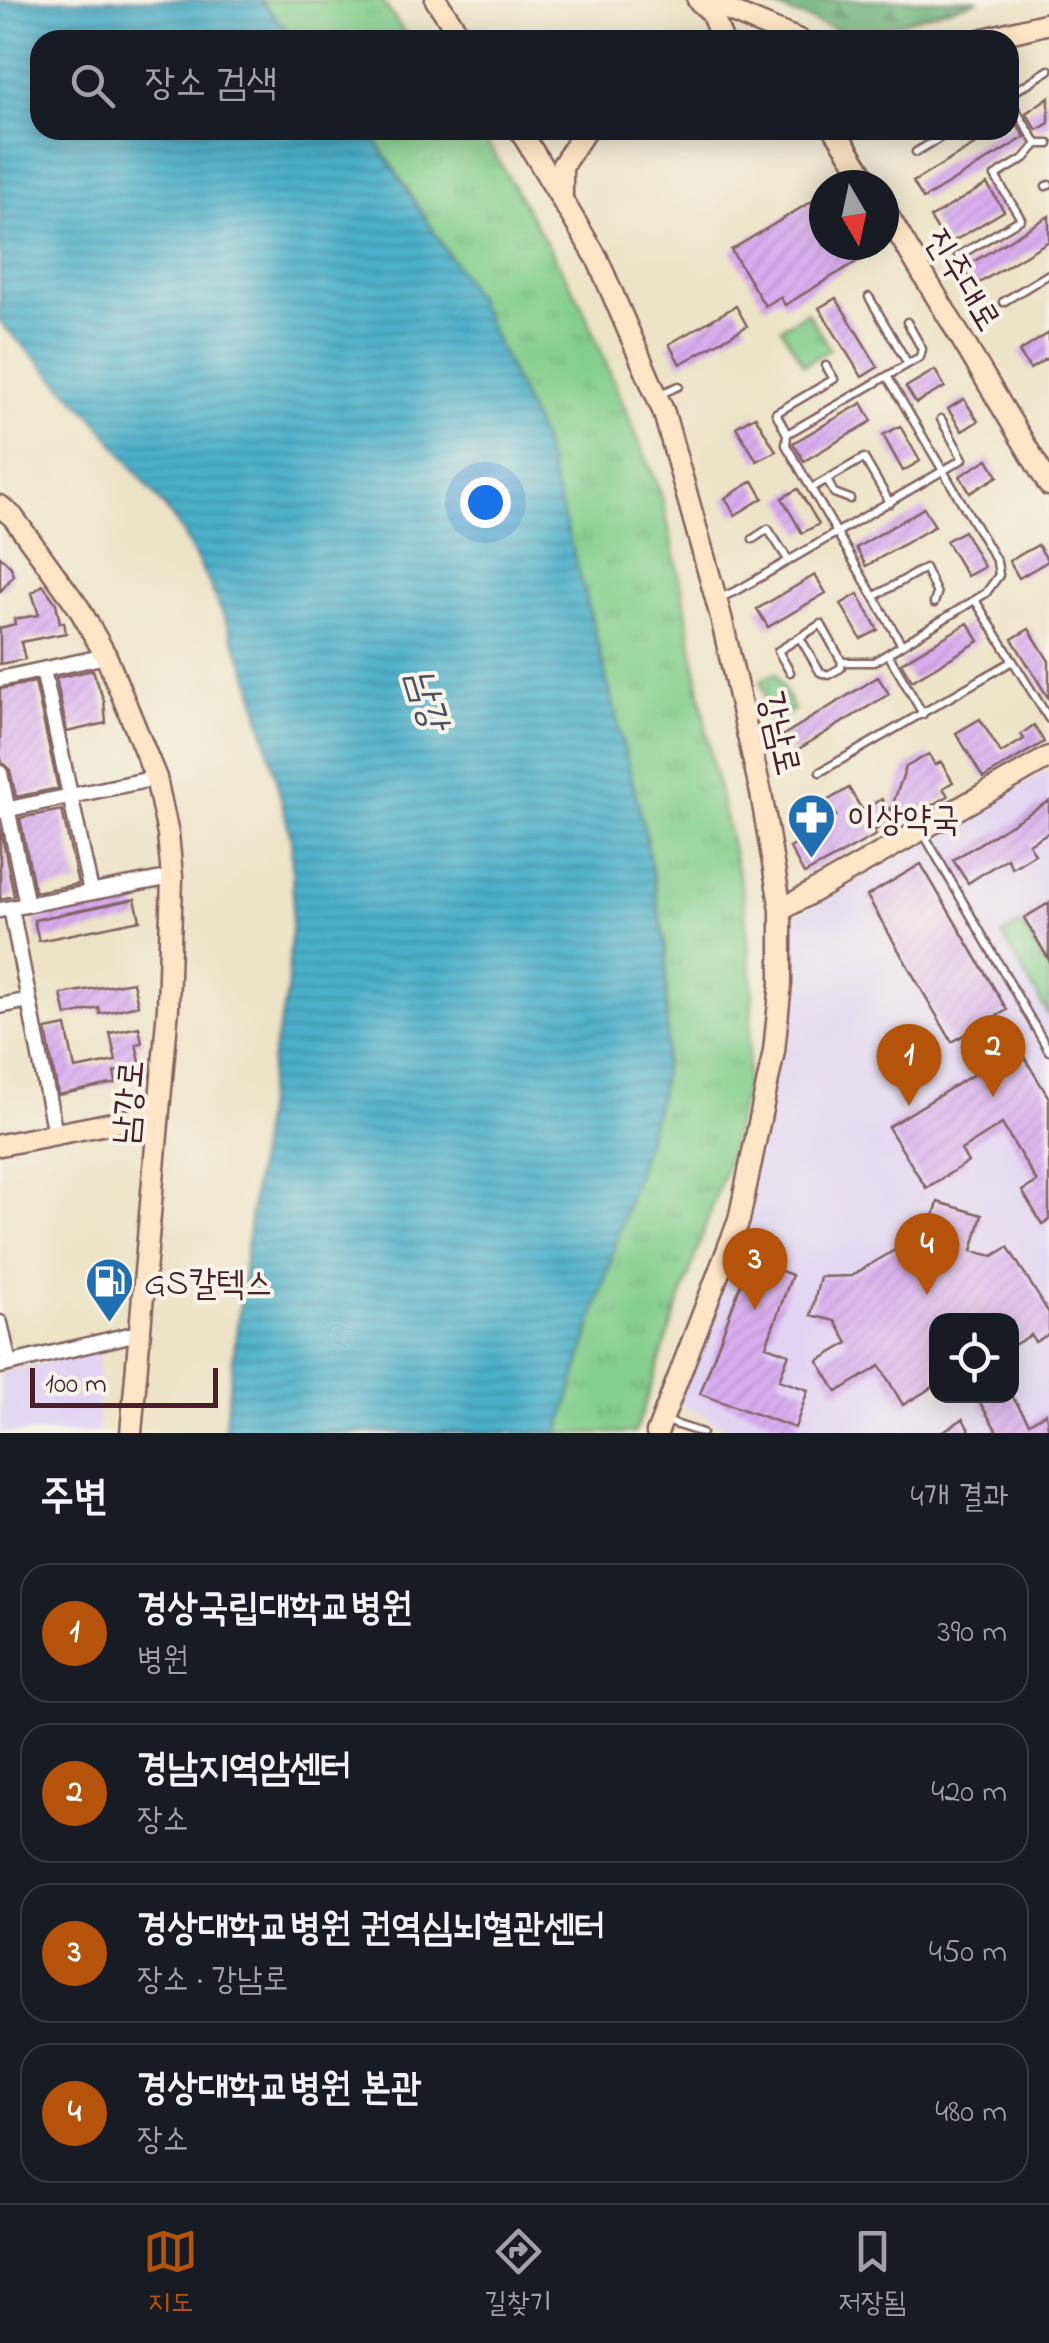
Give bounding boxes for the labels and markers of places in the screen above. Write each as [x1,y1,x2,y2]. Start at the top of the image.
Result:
pharmacy icon: 이상약국 [786,792,838,860]
place label: 이상약국 [847,796,960,847]
pin: 2 [960,1014,1026,1097]
pin: 1 [876,1024,942,1106]
pin: 4 [894,1212,960,1295]
pin: 3 [722,1228,788,1310]
fuel station icon: GS칼텍스 [83,1256,135,1324]
place label: GS칼텍스 [144,1260,273,1311]

